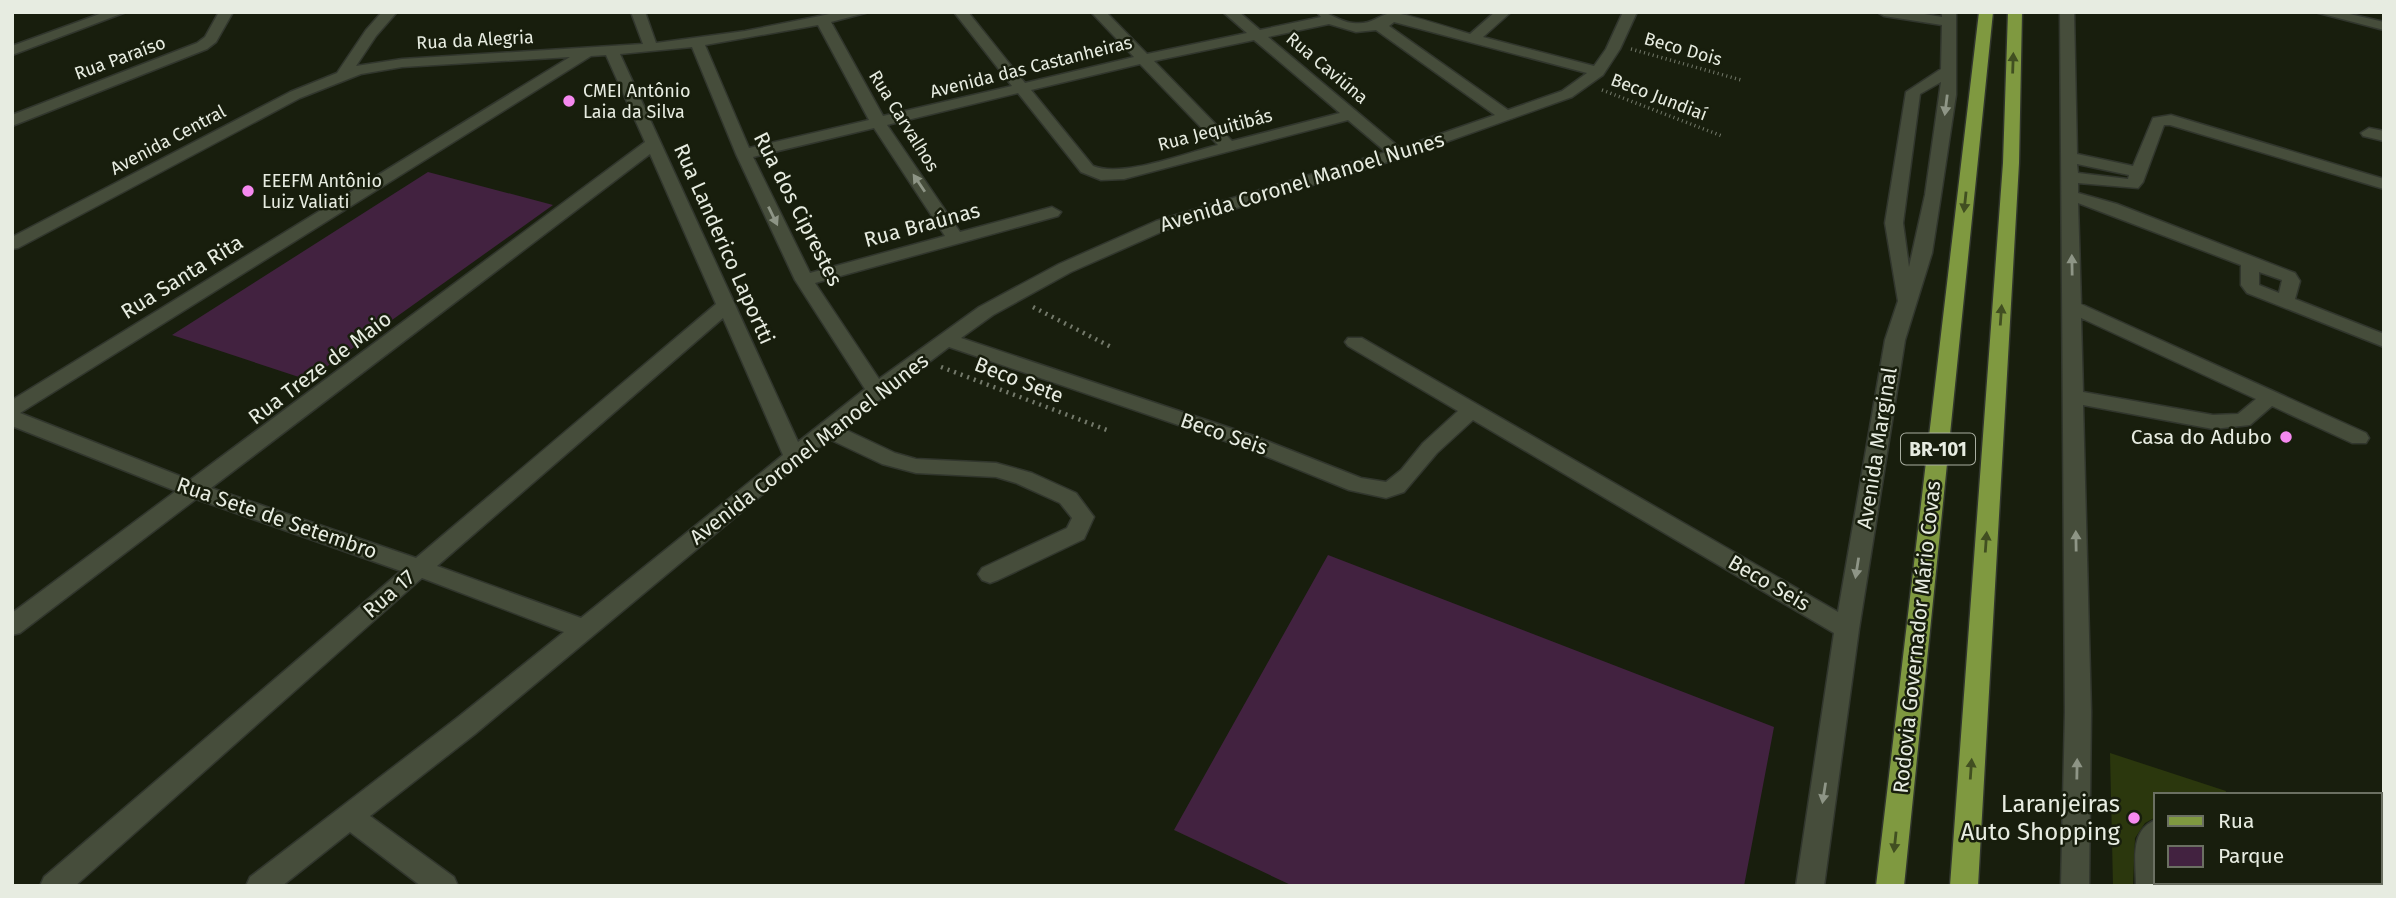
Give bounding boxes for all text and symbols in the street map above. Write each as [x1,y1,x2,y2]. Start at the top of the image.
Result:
street label: Rua da Alegria [416,26,534,54]
street label: Rua Caviúna [1282,27,1372,109]
street label: Beco Dois [1642,27,1724,71]
street label: Rua Paraíso [71,31,169,85]
street label: Avenida das Castanheiras [928,31,1134,103]
one-way arrow [2008,52,2019,74]
street label: Rua Carvalhos [864,66,944,176]
street label: Beco Jundiaí [1608,69,1710,125]
place label: CMEI Antônio Laia da Silva [583,80,690,123]
marker: CMEI Antônio Laia da Silva [561,93,577,109]
one-way arrow [1941,94,1952,116]
street label: Avenida Central [106,100,230,180]
street label: Rua Jequitibás [1155,104,1275,156]
street label: Avenida Coronel Manoel Nunes [1157,126,1447,238]
street label: Rua dos Ciprestes [748,128,848,291]
street label: Rua Landerico Laportti [668,140,780,348]
place label: EEEFM Antônio Luiz Valiati [262,170,382,213]
one-way arrow [912,174,926,192]
marker: EEEFM Antônio Luiz Valiati [240,183,256,199]
one-way arrow [1959,191,1970,213]
street label: Rua Braúnas [861,197,983,253]
one-way arrow [768,206,779,226]
street label: Rua Santa Rita [116,229,248,325]
one-way arrow [2067,253,2078,275]
one-way arrow [1995,303,2006,325]
street label: Rua Treze de Maio [243,306,397,430]
street label: Avenida Coronel Manoel Nunes [684,348,934,550]
street label: Beco Sete [971,351,1067,409]
street label: Avenida Marginal [1851,365,1903,531]
street label: Beco Seis [1177,407,1271,461]
place label: Casa do Adubo [2131,424,2272,450]
marker: Casa do Adubo [2278,429,2294,445]
road number: BR-101 [1901,433,1975,464]
street label: Rua Sete de Setembro [173,471,381,565]
street label: Rodovia Governador Mário Covas [1888,479,1946,795]
one-way arrow [2070,530,2082,552]
one-way arrow [1981,531,1992,553]
street label: Beco Seis [1723,549,1815,617]
one-way arrow [1851,557,1862,579]
street label: Rua 17 [358,564,420,624]
one-way arrow [2071,757,2083,779]
one-way arrow [1966,758,1977,780]
one-way arrow [1818,782,1829,804]
place label: Laranjeiras Auto Shopping [1961,790,2121,846]
legend [2154,793,2382,884]
text: Rua [2218,808,2254,834]
marker: Laranjeiras Auto Shopping [2126,810,2142,826]
one-way arrow [1889,831,1900,853]
text: Parque [2218,843,2284,869]

